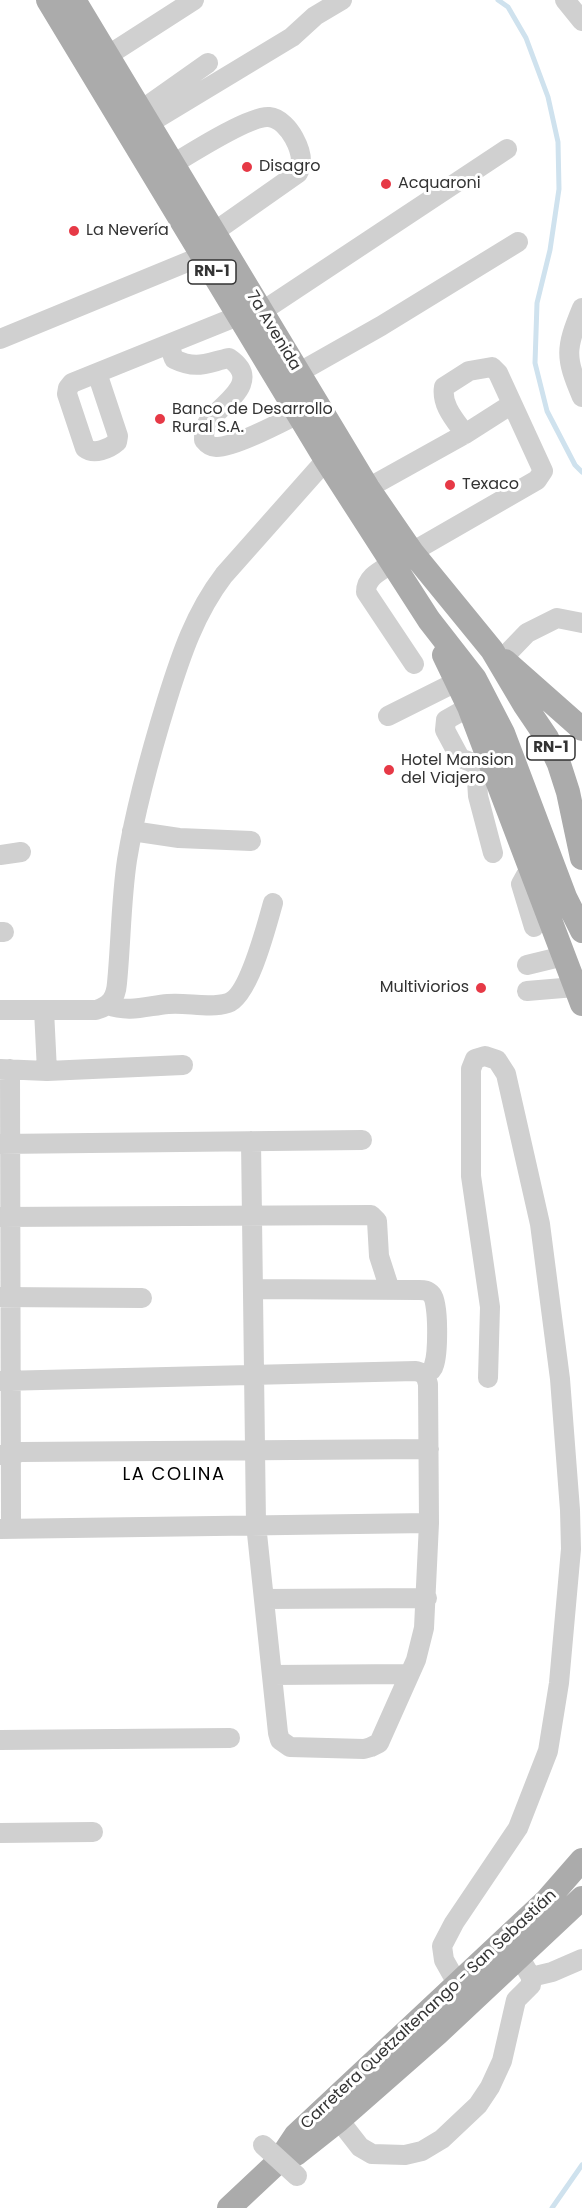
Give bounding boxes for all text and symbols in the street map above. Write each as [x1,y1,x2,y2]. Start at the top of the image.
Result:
place label: Disagro [259,157,320,177]
marker: Disagro [240,160,254,174]
place label: Acquaroni [398,174,481,194]
marker: Acquaroni [379,177,393,191]
place label: La Nevería [86,221,169,241]
marker: La Nevería [67,224,81,238]
road number: RN-1 [188,260,236,284]
street label: 7a Avenida [242,288,304,374]
place label: Banco de Desarrollo Rural S.A. [172,400,333,438]
marker: Banco de Desarrollo Rural S.A. [153,412,167,426]
place label: Texaco [462,475,519,495]
marker: Texaco [443,478,457,492]
road number: RN-1 [527,736,575,760]
place label: Hotel Mansion del Viajero [401,751,514,789]
marker: Hotel Mansion del Viajero [382,763,396,777]
place label: Multiviorios [380,978,469,998]
marker: Multiviorios [474,981,488,995]
district label: LA COLINA [122,1464,226,1486]
street label: Carretera Quetzaltenango - San Sebastián [297,1886,561,2134]

